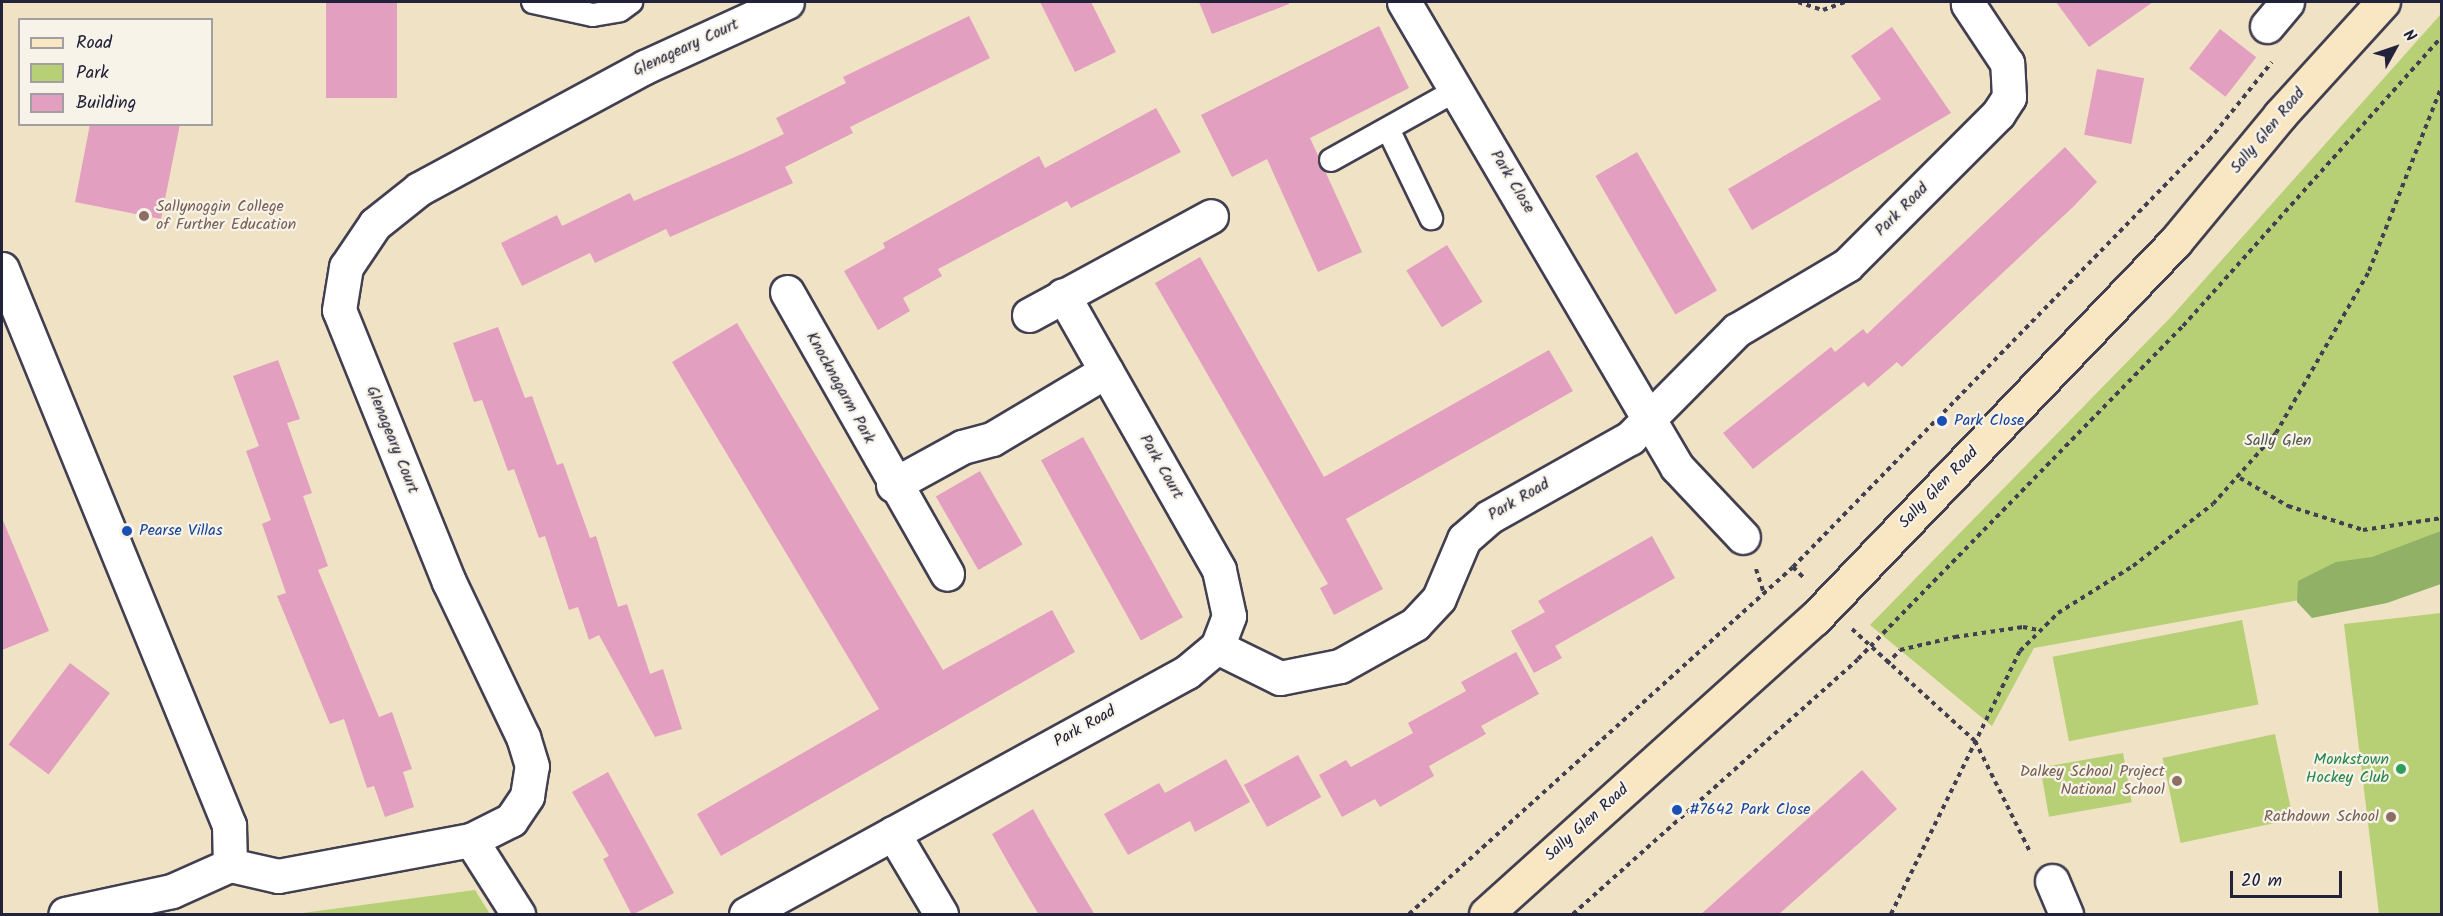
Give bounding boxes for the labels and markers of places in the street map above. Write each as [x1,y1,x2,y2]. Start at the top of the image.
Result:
place label: Sallynoggin College of Further Education [156,197,296,235]
marker: Sallynoggin College of Further Education [137,209,151,223]
place label: Park Close [1954,411,2024,431]
marker: Park Close [1935,414,1949,428]
place label: Pearse Villas [139,521,223,541]
marker: Pearse Villas [120,524,134,538]
place label: Monkstown Hockey Club [2306,750,2389,788]
place label: Dalkey School Project National School [2020,762,2165,800]
marker: Monkstown Hockey Club [2394,762,2408,776]
marker: Dalkey School Project National School [2170,774,2184,788]
place label: #7642 Park Close [1689,800,1810,820]
marker: #7642 Park Close [1670,803,1684,817]
place label: Rathdown School [2264,807,2379,827]
marker: Rathdown School [2384,810,2398,824]

